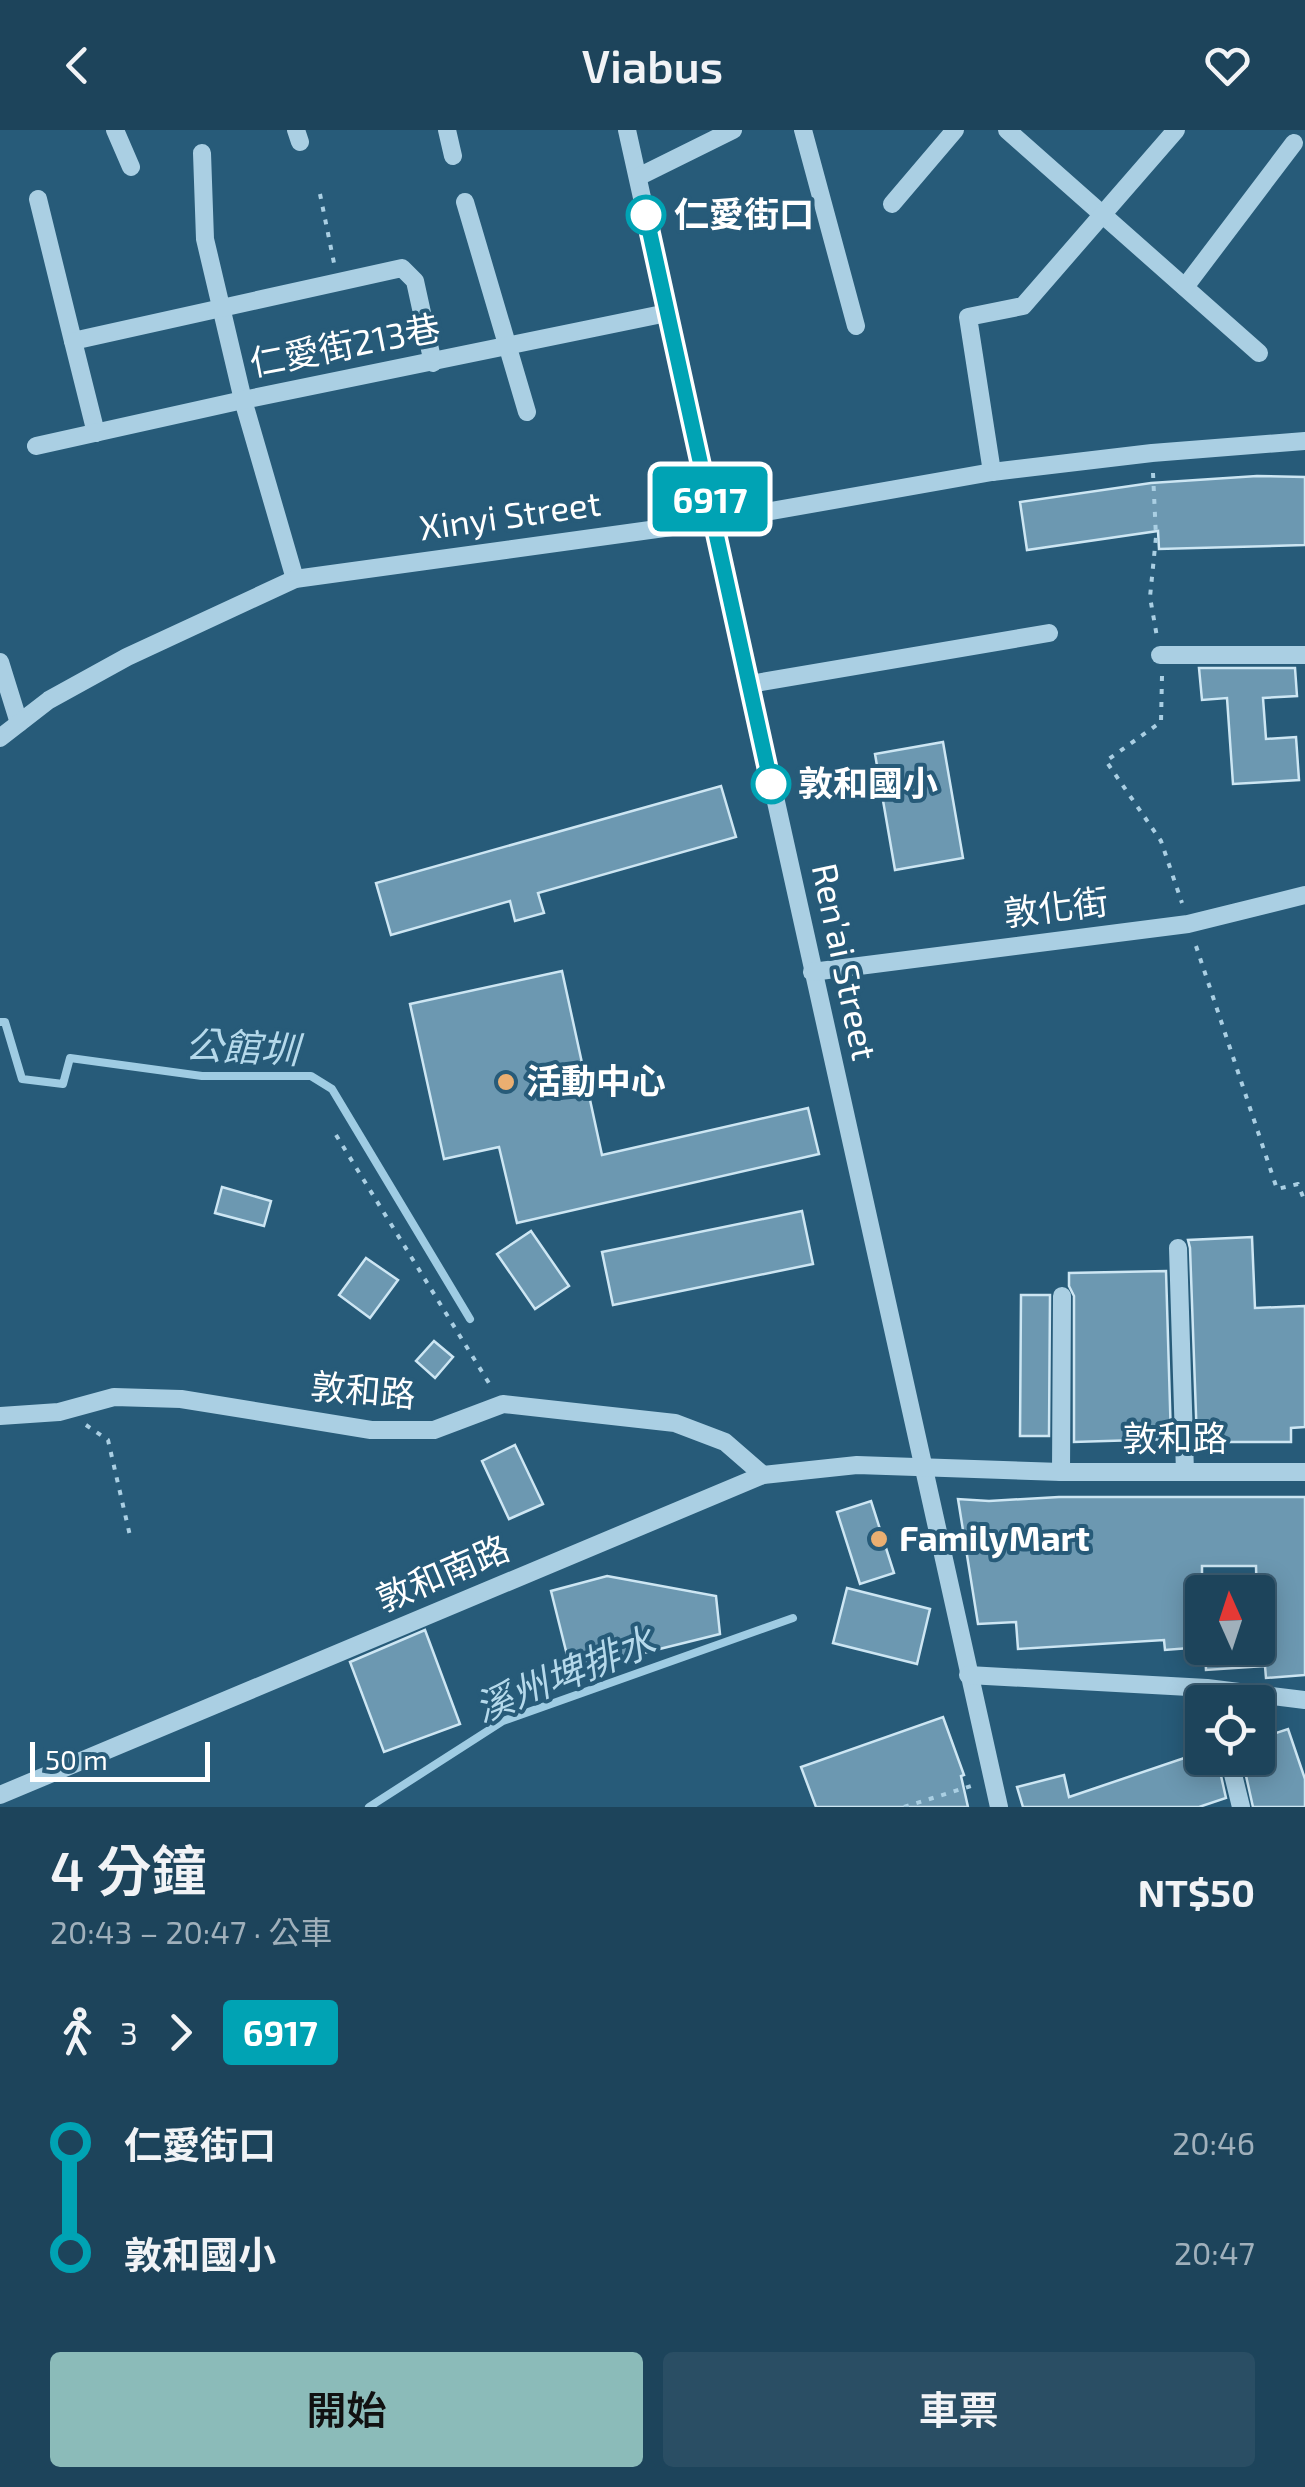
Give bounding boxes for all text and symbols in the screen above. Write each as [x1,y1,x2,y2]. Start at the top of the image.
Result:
icon: back [50,38,105,93]
text: Viabus [582,38,723,92]
icon: heart [1200,38,1255,93]
place label: 仁愛街口 [674,192,814,234]
marker: 仁愛街口 [627,196,665,234]
street label: 仁愛街213巷 [246,305,443,383]
line badge: 6917 [640,466,780,532]
text: 6917 [673,478,747,520]
street label: Xinyi Street [416,481,603,548]
place label: 敦和國小 [798,761,938,803]
marker: 敦和國小 [752,765,790,803]
street label: Ren’ai Street [805,859,887,1064]
street label: 敦化街 [1001,879,1110,933]
water label: 公館圳 [184,1020,305,1072]
place label: 活動中心 [526,1059,666,1101]
marker: 活動中心 [495,1071,517,1093]
street label: 敦和路 [309,1364,417,1415]
street label: 敦和路 [1122,1416,1228,1458]
place label: FamilyMart [899,1516,1090,1559]
street label: 敦和南路 [370,1525,515,1619]
marker: FamilyMart [868,1528,890,1550]
north arrow [1185,1575,1275,1665]
map controls [1185,1575,1275,1775]
water label: 溪州埤排水 [468,1615,663,1730]
button: locate [1185,1685,1275,1775]
scale bar [30,1737,210,1782]
text: 50 m [45,1742,108,1776]
text: 4 分鐘 [50,1836,207,1902]
text: NT$50 [1138,1869,1255,1915]
text: 20:43 – 20:47 · 公車 [50,1912,332,1950]
icon: walk [50,2005,105,2060]
icon: forward [153,2005,208,2060]
text: 6917 [243,2011,318,2053]
text: 3 [120,2013,138,2051]
text: 仁愛街口 [124,2121,276,2167]
text: 20:46 [1172,2123,1255,2161]
text: 敦和國小 [124,2231,276,2277]
text: 20:47 [1174,2233,1255,2271]
button: 開始 [50,2352,643,2467]
button: 車票 [663,2352,1255,2467]

